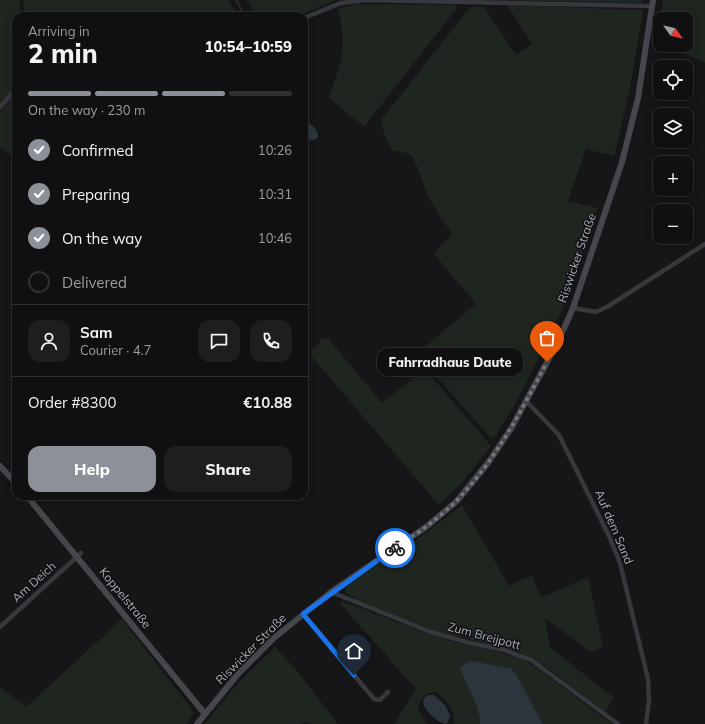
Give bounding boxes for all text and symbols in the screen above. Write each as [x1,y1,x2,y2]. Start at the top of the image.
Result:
north arrow [653,12,693,52]
map controls [653,12,693,244]
text: Arriving in [28,23,90,39]
text: 2 min [28,37,98,70]
text: 10:54–10:59 [205,37,292,56]
button: locate [653,60,693,100]
text: On the way · 230 m [28,102,145,118]
button: layers [653,108,693,148]
icon: check [28,139,50,161]
text: Confirmed [62,141,133,160]
text: 10:26 [258,142,292,158]
button: + [653,156,693,196]
icon: check [28,183,50,205]
text: Preparing [62,185,130,204]
text: 10:31 [258,186,292,202]
button: − [653,204,693,244]
street label: Riswicker Straße [554,211,599,305]
icon: check [28,227,50,249]
text: On the way [62,229,142,248]
text: 10:46 [258,230,292,246]
text: Delivered [62,273,127,292]
button: person [28,320,70,362]
button: chat [198,320,240,362]
button: phone [250,320,292,362]
pin [530,321,564,362]
text: Sam [80,323,112,342]
icon: bag [536,327,558,349]
text: Courier · 4.7 [80,342,151,358]
callout: Fahrradhaus Daute [377,348,523,376]
text: Fahrradhaus Daute [388,354,512,370]
text: Order #8300 [28,393,116,412]
text: €10.88 [243,393,292,412]
button: Help [28,446,156,492]
button: Share [164,446,292,492]
street label: Auf dem Sand [592,487,637,566]
courier [375,528,415,568]
icon: bike [384,537,406,559]
street label: Am Deich [9,558,59,605]
street label: Koppelstraße [96,564,154,631]
street label: Riswicker Straße [212,610,289,687]
street label: Zum Breijpott [446,619,522,652]
pin [337,634,371,675]
icon: home [343,640,365,662]

